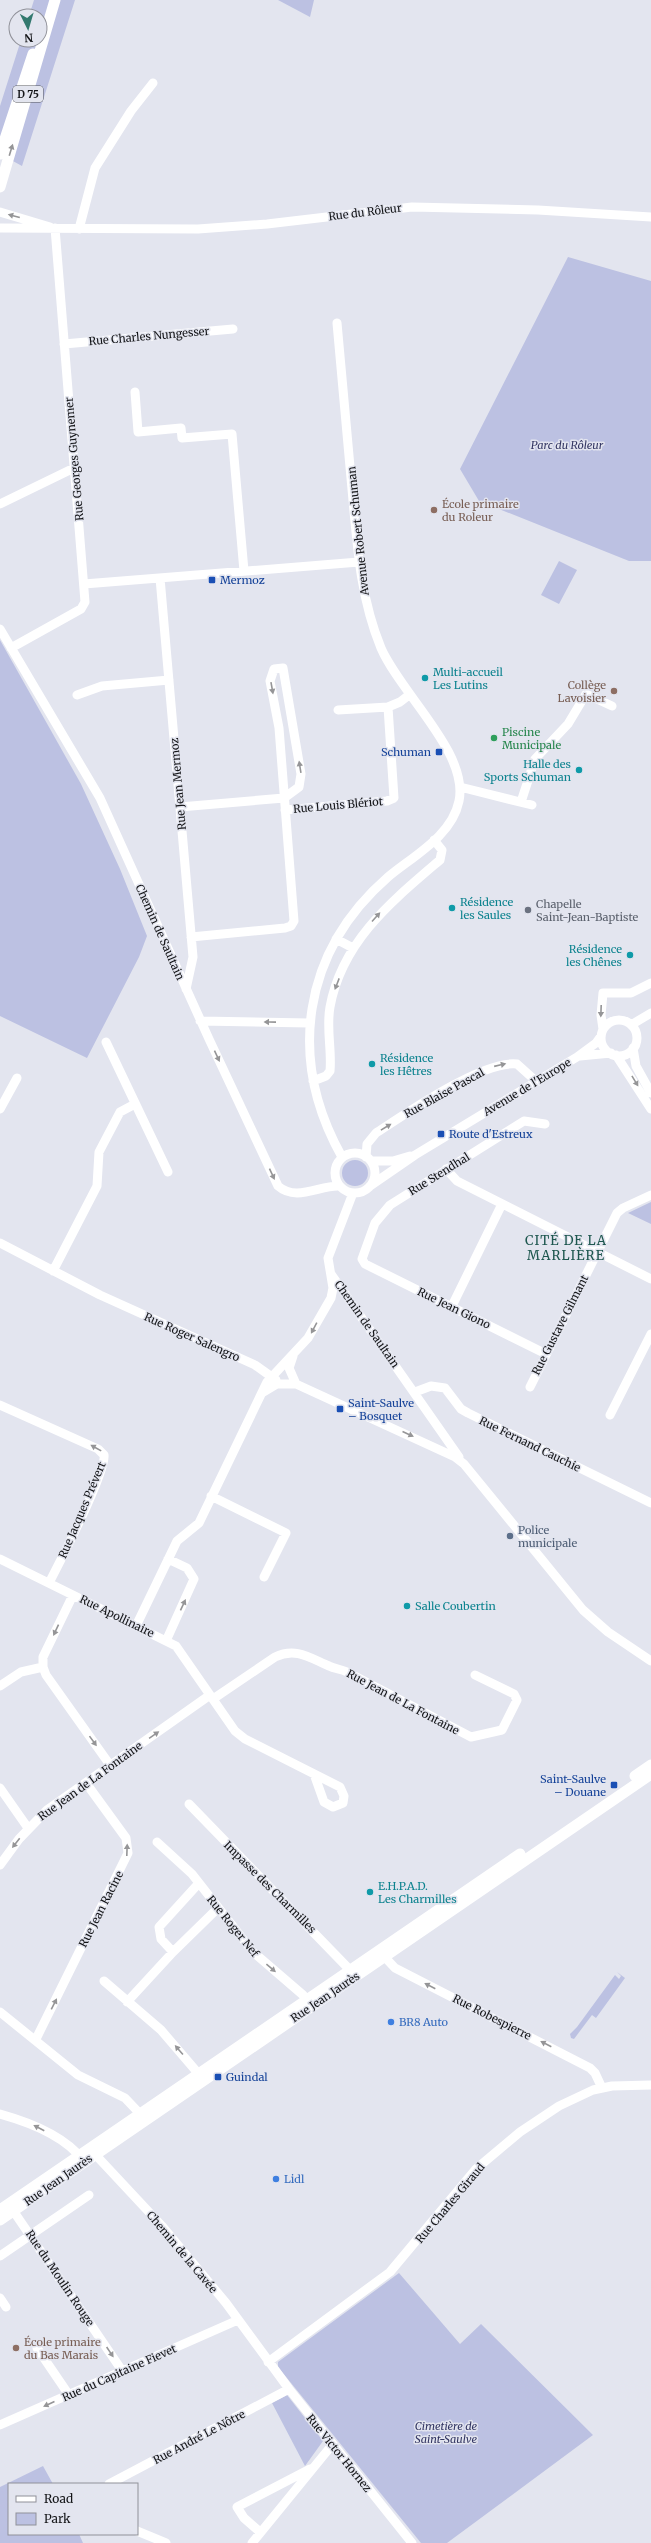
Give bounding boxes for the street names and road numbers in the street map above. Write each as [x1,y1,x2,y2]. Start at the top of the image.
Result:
road number: D 75 [13,86,43,102]
street label: Rue du Rôleur [328,201,402,223]
street label: Rue Charles Nungesser [88,324,210,348]
street label: Rue Georges Guynemer [62,397,86,521]
street label: Avenue Robert Schuman [344,465,372,597]
street label: Rue Jean Mermoz [167,737,189,831]
street label: Rue Louis Blériot [293,794,384,816]
street label: Chemin de Saultain [133,882,188,983]
street label: Avenue de l'Europe [480,1055,574,1119]
street label: Rue Blaise Pascal [401,1065,487,1121]
street label: Rue Stendhal [406,1149,473,1198]
street label: Rue Gustave Gilmant [529,1272,592,1377]
street label: Chemin de Saultain [332,1278,403,1371]
street label: Rue Jean Giono [415,1284,493,1332]
street label: Rue Roger Salengro [142,1310,243,1365]
street label: Rue Fernand Cauchie [477,1413,583,1475]
street label: Rue Jacques Prévert [55,1459,109,1560]
street label: Rue Apollinaire [77,1592,157,1640]
street label: Rue Jean de La Fontaine [344,1666,462,1738]
street label: Rue Jean de La Fontaine [35,1738,145,1824]
street label: Impasse des Charmilles [221,1838,319,1936]
street label: Rue Jean Racine [76,1868,126,1949]
street label: Rue Roger Nef [204,1892,263,1960]
street label: Rue Jean Jaurès [288,1969,362,2025]
street label: Rue Robespierre [450,1991,534,2043]
street label: Rue Jean Jaurès [21,2151,95,2209]
street label: Rue Charles Giraud [412,2160,488,2246]
street label: Chemin de la Cavée [144,2208,220,2296]
street label: Rue du Moulin Rouge [23,2227,97,2329]
street label: Rue du Capitaine Fievet [60,2341,179,2405]
street label: Rue André Le Nôtre [150,2407,248,2467]
street label: Rue Victor Hornez [303,2411,375,2495]

